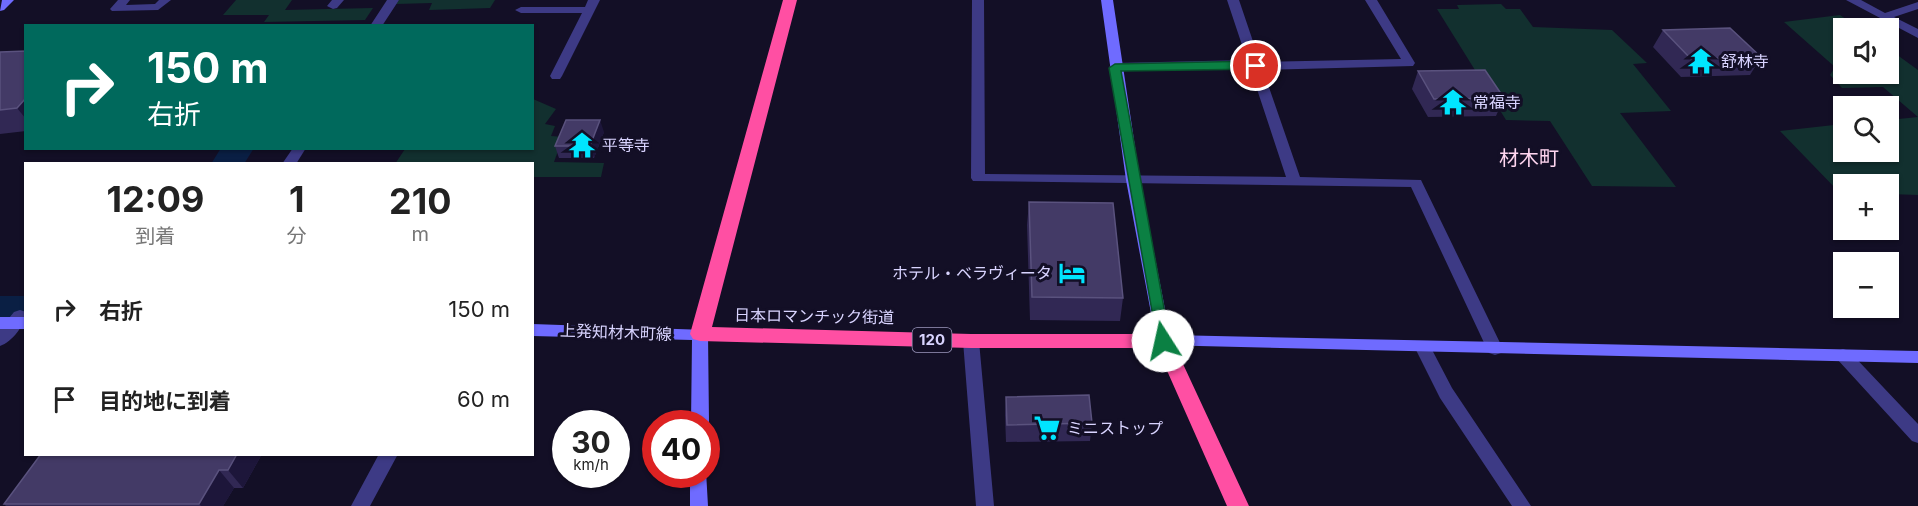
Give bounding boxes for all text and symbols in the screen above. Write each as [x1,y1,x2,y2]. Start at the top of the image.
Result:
map controls [1833,18,1899,318]
button: sound [1833,18,1899,84]
pin [1230,40,1281,91]
text: 150 m [147,42,269,93]
temple icon: 舒林寺 [1686,46,1716,76]
icon: right [48,48,126,126]
icon: arrive [1239,49,1272,82]
place label: 舒林寺 [1721,51,1769,71]
temple icon: 常福寺 [1438,87,1468,117]
place label: 常福寺 [1473,92,1521,112]
button: search [1833,96,1899,162]
text: 右折 [147,98,201,131]
temple icon: 平等寺 [567,130,597,160]
place label: 平等寺 [602,135,650,155]
district label: 材木町 [1499,146,1559,170]
button: + [1833,174,1899,240]
text: 12:09 [106,177,204,221]
text: 1 [289,177,304,221]
text: 210 [389,179,452,223]
text: m [412,222,429,246]
text: 到着 [135,224,175,248]
text: 分 [287,224,307,248]
button: − [1833,252,1899,318]
hotel icon: ホテル・ベラヴィータ [1057,258,1087,288]
place label: ホテル・ベラヴィータ [892,263,1052,283]
icon: right [48,293,81,326]
text: 150 m [448,296,510,322]
text: 右折 [99,298,143,324]
street label: 日本ロマンチック街道 [734,305,894,327]
position arrow [1131,309,1195,373]
street label: 上発知材木町線 [560,320,672,344]
road number: 120 [912,328,952,352]
icon: arrive [48,383,81,416]
text: 60 m [457,386,510,412]
text: 目的地に到着 [99,388,231,414]
speed limit sign: 40 [642,410,720,488]
supermarket icon: ミニストップ [1032,413,1062,443]
place label: ミニストップ [1067,418,1163,438]
text: 30 [571,424,611,460]
text: km/h [573,455,609,474]

